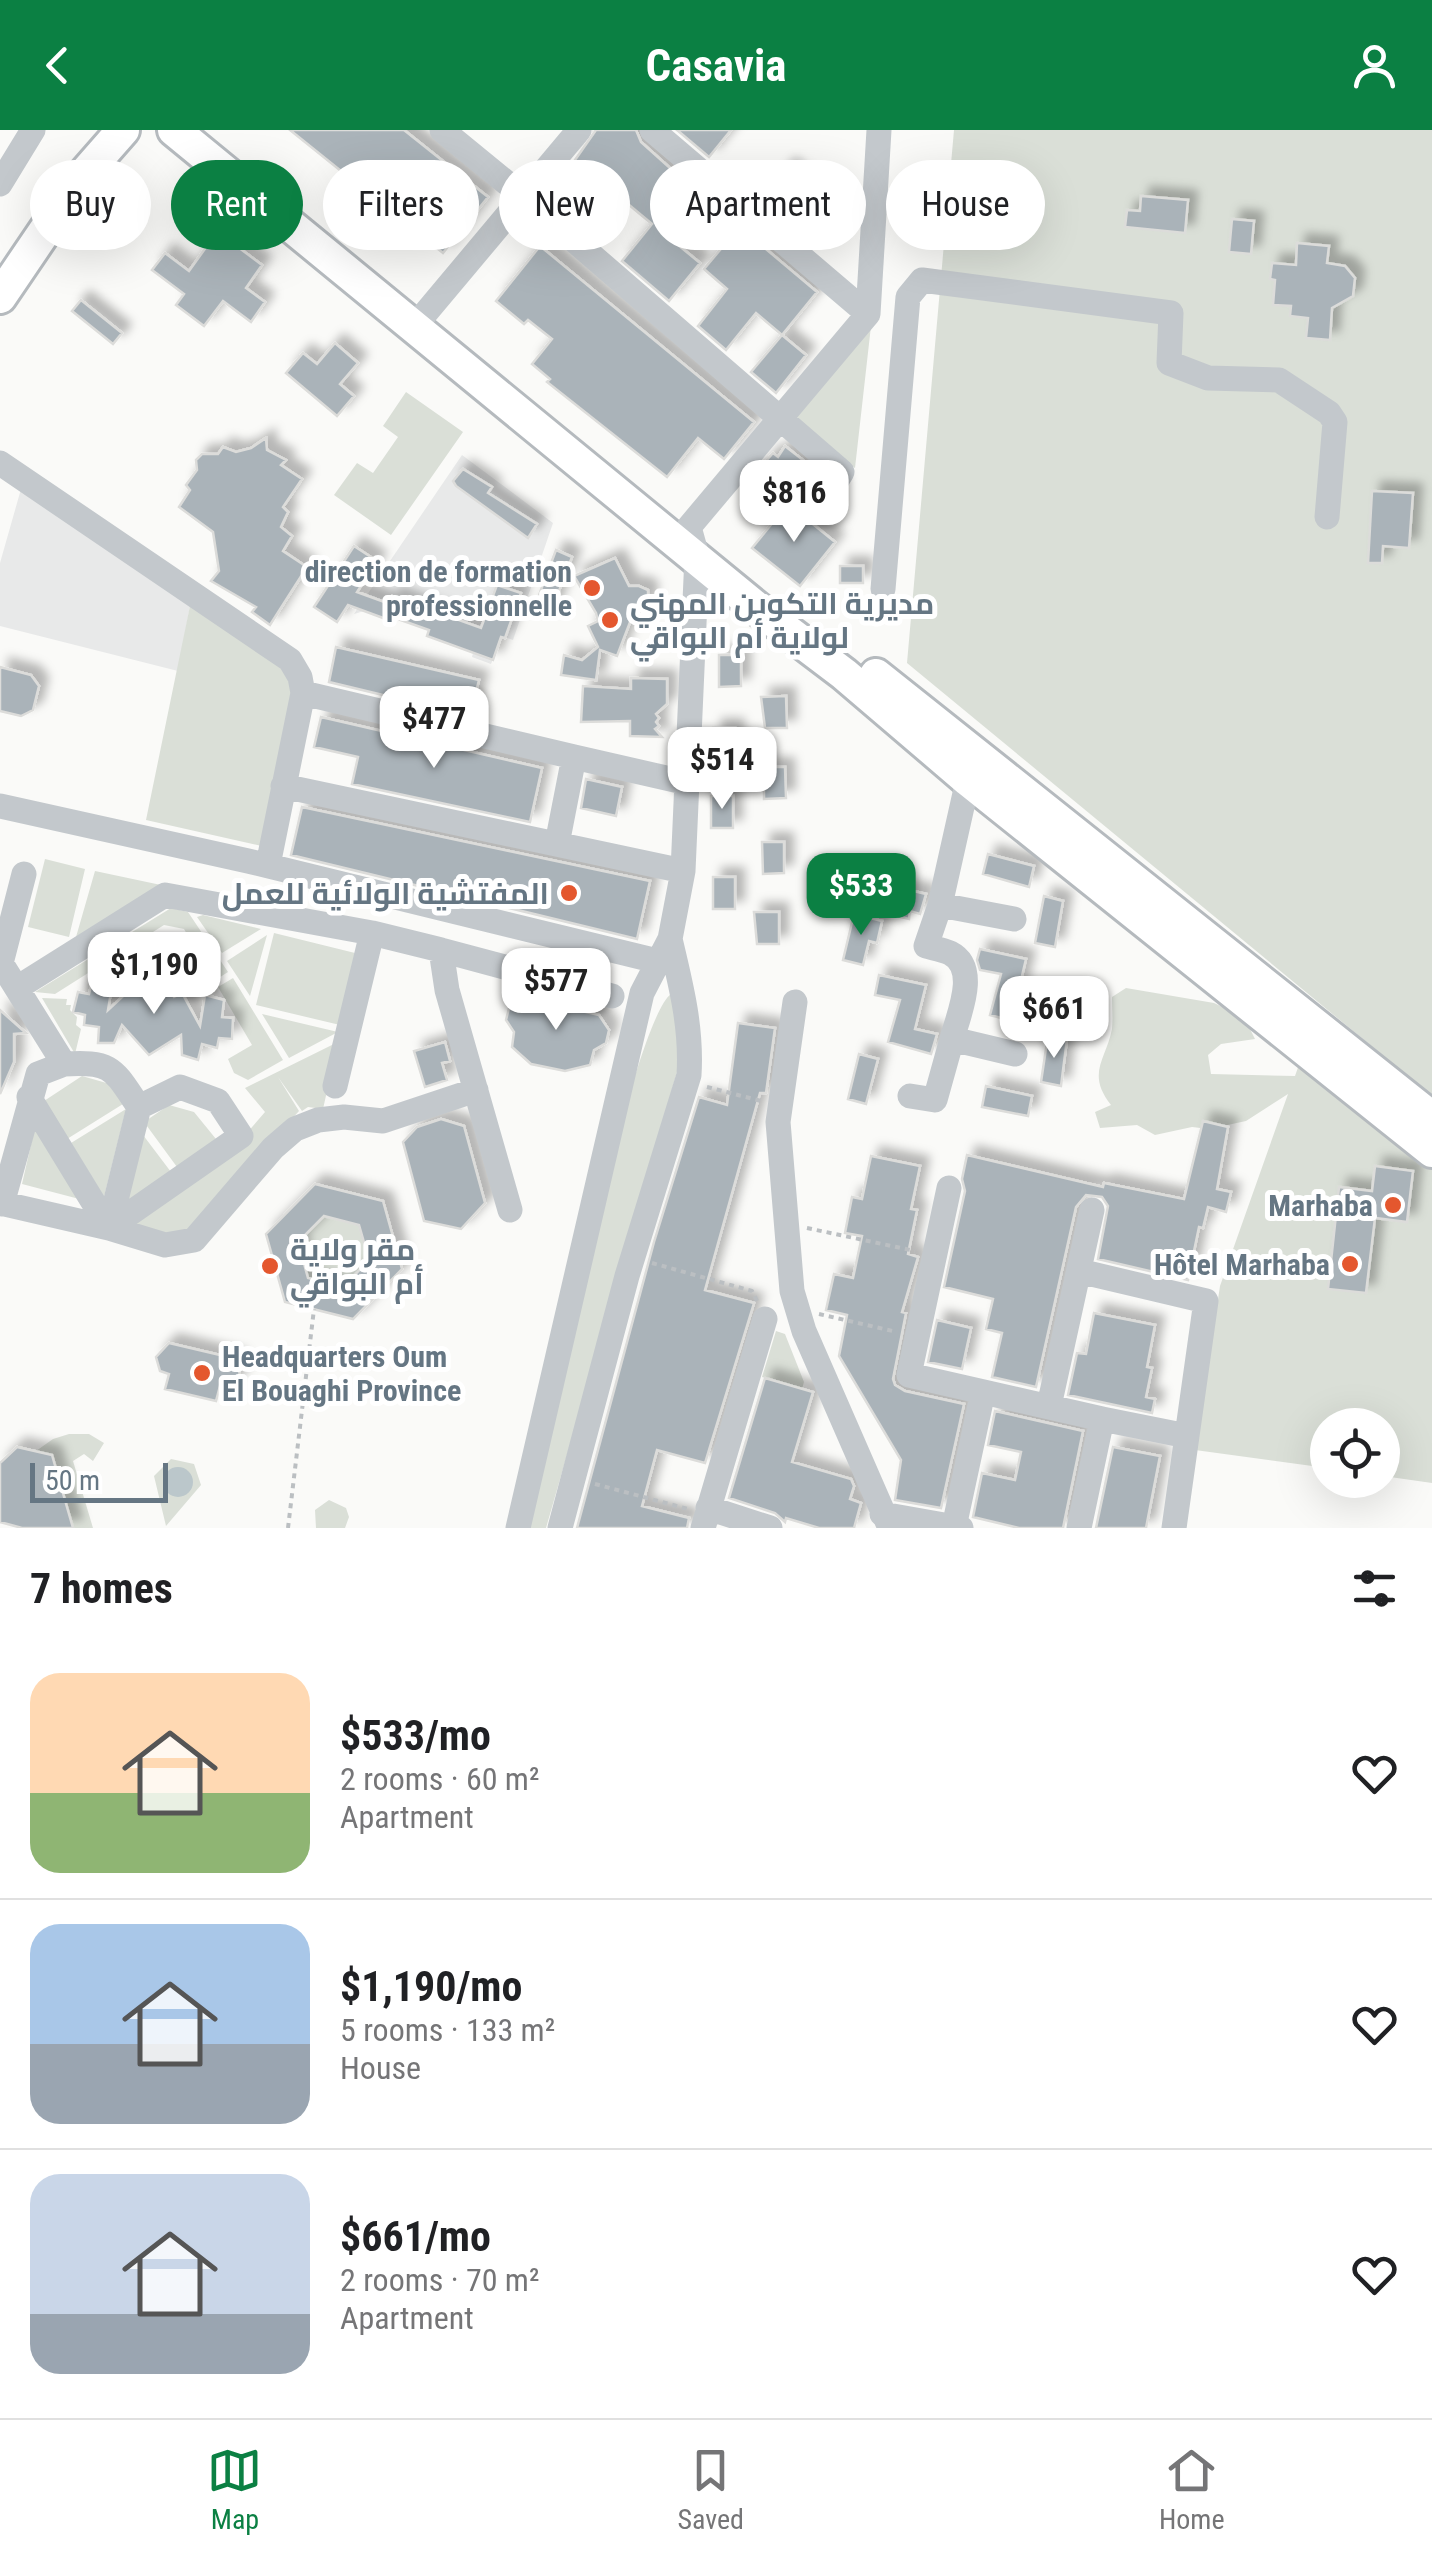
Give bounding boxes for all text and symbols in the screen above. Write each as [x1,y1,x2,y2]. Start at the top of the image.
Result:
icon: back [30,38,85,93]
icon: person [1347,38,1402,93]
text: Casavia [646,39,786,92]
chip: Buy [30,160,151,250]
chip: Rent [171,160,303,250]
chip: Filters [323,160,479,250]
chip: New [499,160,630,250]
chip: Apartment [650,160,866,250]
chip: House [886,160,1045,250]
pin: $816 [735,460,853,545]
text: $816 [762,473,826,511]
place label: direction de formation professionnelle [305,554,572,623]
marker: direction de formation professionnelle [581,577,603,599]
place label: مديرية التكوين المهني لولاية أم البواقي [630,586,934,662]
marker: مديرية التكوين المهني لولاية أم البواقي [599,609,621,631]
pin: $477 [375,686,493,771]
text: $477 [402,699,466,737]
pin: $514 [663,727,781,812]
text: $514 [690,740,754,778]
pin: $533 [802,853,920,938]
text: $533 [829,866,893,904]
place label: المفتشية الولائية للعمل [222,876,549,912]
marker: المفتشية الولائية للعمل [558,882,580,904]
pin: $1,190 [73,932,235,1017]
text: $1,190 [110,945,198,983]
pin: $577 [497,948,615,1033]
text: $577 [524,961,588,999]
pin: $661 [995,976,1113,1061]
text: $661 [1022,989,1086,1027]
place label: Marhaba [1268,1188,1373,1223]
marker: Marhaba [1382,1194,1404,1216]
place label: مقر ولاية أم البواقي [290,1232,424,1308]
place label: Hôtel Marhaba [1154,1247,1330,1282]
marker: Hôtel Marhaba [1339,1253,1361,1275]
marker: مقر ولاية أم البواقي [259,1255,281,1277]
place label: Headquarters Oum El Bouaghi Province [222,1339,461,1408]
marker: Headquarters Oum El Bouaghi Province [191,1362,213,1384]
map controls [1310,1408,1400,1498]
button: locate [1310,1408,1400,1498]
scale bar [30,1458,168,1502]
text: 50 m [45,1464,100,1497]
icon: filters [1347,1561,1402,1616]
text: 7 homes [30,1564,173,1613]
text: $533/mo [340,1711,491,1760]
icon: home [110,1713,230,1833]
icon: heart [1347,1746,1402,1801]
text: 2 rooms · 60 m² [340,1760,539,1798]
text: Apartment [340,1798,474,1836]
text: $1,190/mo [340,1962,522,2011]
icon: home [110,1964,230,2084]
icon: heart [1347,1997,1402,2052]
text: 5 rooms · 133 m² [340,2011,555,2049]
text: House [340,2049,421,2087]
text: $661/mo [340,2212,491,2261]
icon: home [110,2214,230,2334]
icon: heart [1347,2247,1402,2302]
text: 2 rooms · 70 m² [340,2261,539,2299]
text: Apartment [340,2299,474,2337]
tab: Map [207,2443,262,2536]
tab: Saved [677,2443,744,2536]
tab: Home [1159,2443,1225,2536]

